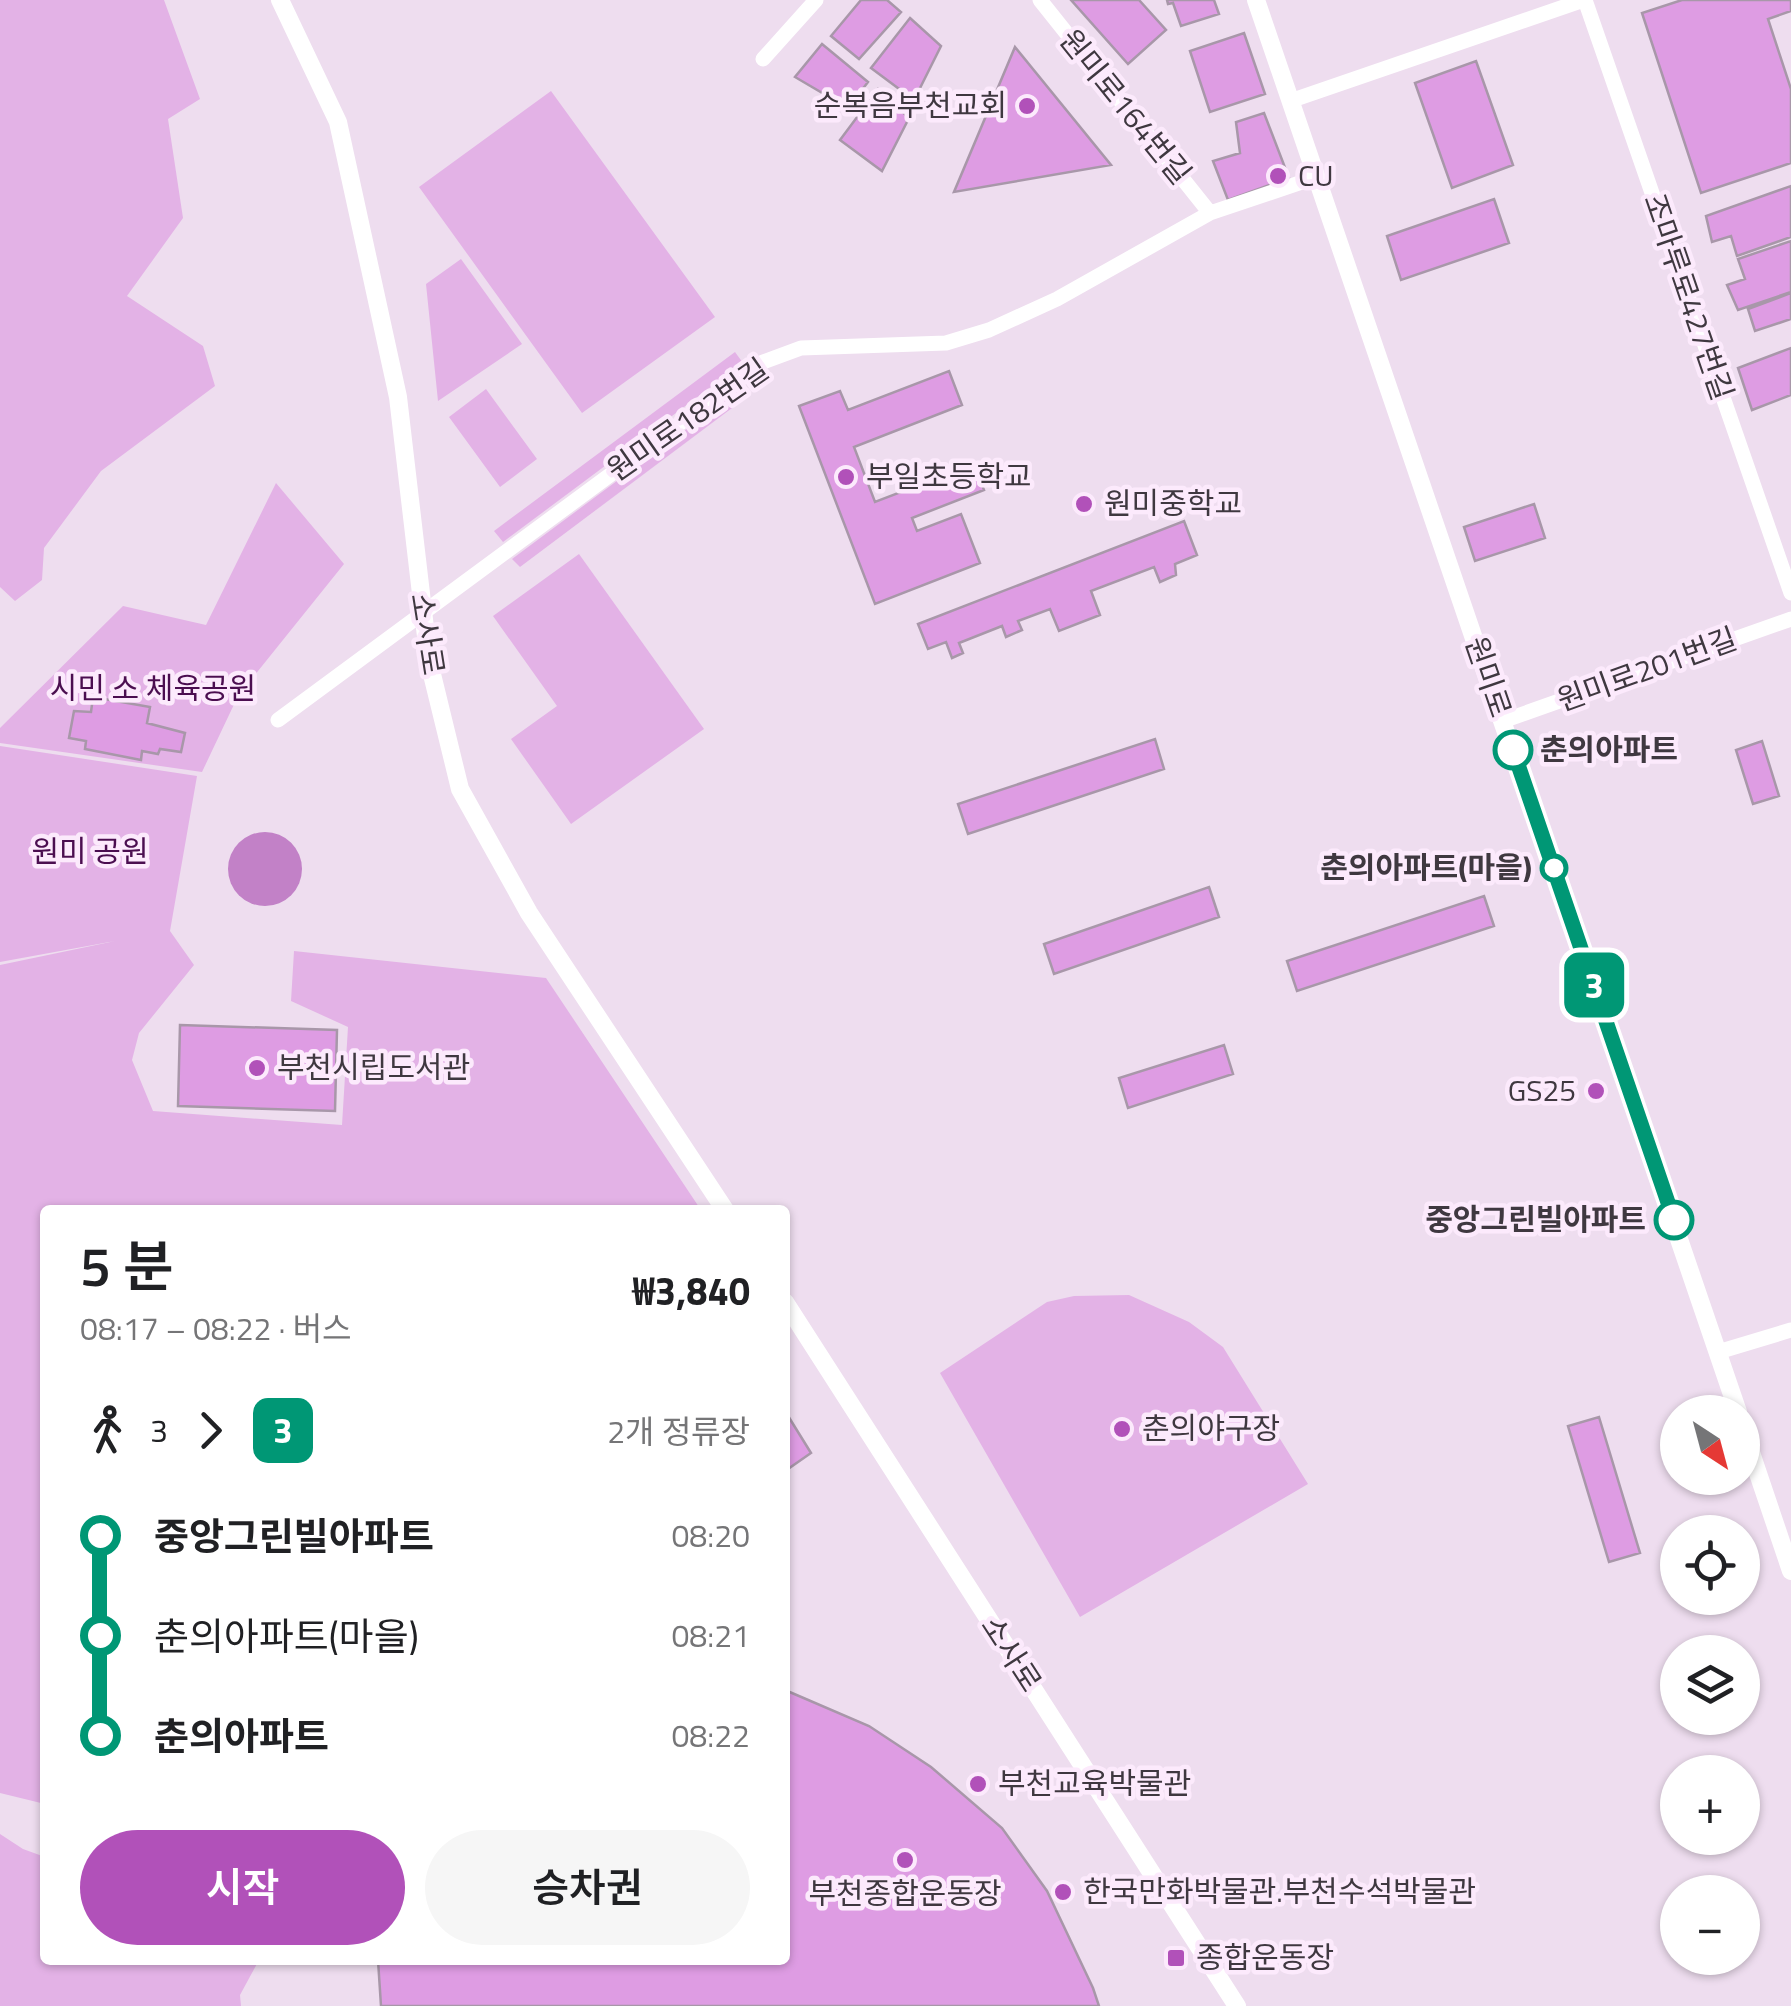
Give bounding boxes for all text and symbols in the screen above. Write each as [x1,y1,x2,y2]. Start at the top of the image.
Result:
street label: 원미로164번길 [1049,19,1203,194]
place label: 순복음부천교회 [814,82,1007,128]
marker: 순복음부천교회 [1016,95,1038,117]
place label: CU [1298,152,1334,198]
marker: CU [1267,165,1289,187]
street label: 조마루로427번길 [1632,187,1746,406]
street label: 원미로182번길 [597,346,778,492]
place label: 부일초등학교 [866,453,1032,499]
marker: 부일초등학교 [835,466,857,488]
place label: 원미중학교 [1104,480,1242,526]
marker: 원미중학교 [1073,493,1095,515]
street label: 소사로 [399,589,457,678]
street label: 원미로201번길 [1550,615,1743,723]
street label: 원미로 [1454,630,1524,723]
park label: 시민 소 체육공원 [50,665,256,711]
place label: 춘의아파트 [1540,726,1678,772]
marker: 춘의아파트 [1494,731,1532,769]
park label: 원미 공원 [32,828,149,874]
place label: 춘의아파트(마을) [1320,844,1532,890]
marker: 춘의아파트(마을) [1541,855,1567,881]
line badge: 3 [1562,952,1626,1018]
text: 3 [1584,958,1604,1012]
place label: 부천시립도서관 [277,1044,470,1090]
marker: 부천시립도서관 [246,1057,268,1079]
place label: GS25 [1508,1067,1576,1113]
marker: GS25 [1585,1080,1607,1102]
place label: 중앙그린빌아파트 [1425,1196,1646,1242]
marker: 중앙그린빌아파트 [1655,1201,1693,1239]
text: 5 분 [80,1224,174,1307]
text: ₩3,840 [632,1262,750,1320]
text: 08:17 – 08:22 · 버스 [80,1304,351,1352]
north arrow [1660,1395,1760,1495]
map controls [1660,1395,1760,1975]
icon: walk [80,1403,135,1458]
icon: forward [183,1403,238,1458]
text: 3 [273,1403,293,1457]
place label: 춘의야구장 [1142,1405,1280,1451]
text: 3 [150,1406,168,1454]
text: 2개 정류장 [607,1407,750,1455]
marker: 춘의야구장 [1111,1418,1133,1440]
text: 중앙그린빌아파트 [154,1507,434,1565]
text: 08:20 [671,1511,750,1559]
button: locate [1660,1515,1760,1615]
street label: 소사로 [970,1606,1054,1701]
text: 춘의아파트(마을) [154,1607,419,1665]
text: 08:21 [671,1611,750,1659]
button: layers [1660,1635,1760,1735]
text: 춘의아파트 [154,1707,329,1765]
text: 08:22 [671,1711,750,1759]
button: + [1660,1755,1760,1855]
place label: 부천교육박물관 [998,1760,1191,1806]
marker: 부천교육박물관 [967,1773,989,1795]
button: 시작 [80,1830,405,1945]
button: 승차권 [425,1830,750,1945]
marker: 부천종합운동장 [894,1849,916,1871]
place label: 한국만화박물관.부천수석박물관 [1083,1868,1476,1914]
place label: 부천종합운동장 [808,1870,1002,1916]
button: − [1660,1875,1760,1975]
marker: 한국만화박물관.부천수석박물관 [1052,1881,1074,1903]
place label: 종합운동장 [1196,1934,1334,1980]
marker: 종합운동장 [1165,1947,1187,1969]

